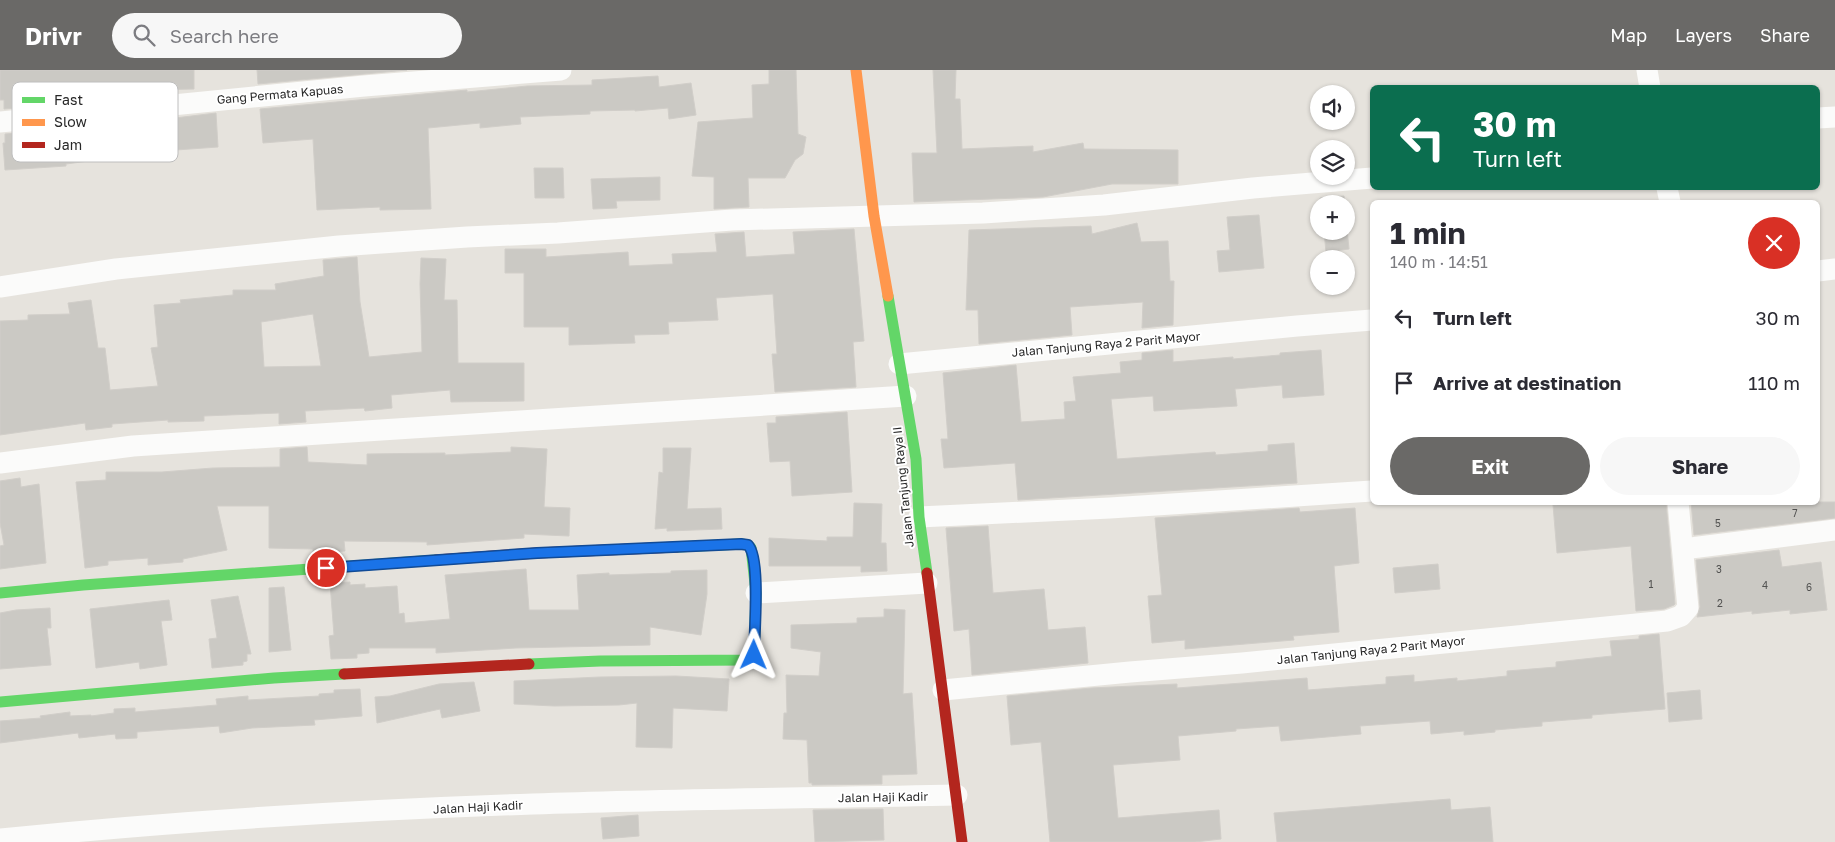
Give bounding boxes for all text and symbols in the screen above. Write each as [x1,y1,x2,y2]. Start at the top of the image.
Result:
search box [112,13,462,58]
text: Drivr [25,21,82,50]
icon: search [130,21,158,49]
text: Search here [170,24,279,47]
text: Map [1610,24,1647,46]
text: Layers [1675,24,1732,46]
text: Share [1760,24,1810,46]
street label: Gang Permata Kapuas [216,81,344,107]
legend [12,82,178,162]
map controls [1310,85,1355,295]
button: sound [1310,85,1355,130]
text: Fast [54,91,83,108]
text: 30 m [1473,103,1556,145]
icon: left [1390,105,1455,170]
text: Slow [54,113,87,130]
text: Jam [54,136,82,153]
button: layers [1310,140,1355,185]
text: Turn left [1473,145,1562,172]
button: + [1310,195,1355,240]
text: 1 min [1390,215,1466,251]
button: close [1748,217,1800,269]
button: − [1310,250,1355,295]
text: 140 m · 14:51 [1390,252,1488,272]
icon: left [1390,304,1418,332]
text: Turn left [1433,306,1512,329]
text: 30 m [1756,306,1800,329]
street label: Jalan Tanjung Raya 2 Parit Mayor [1011,328,1201,360]
icon: arrive [1390,369,1418,397]
text: Arrive at destination [1433,371,1621,394]
text: 110 m [1748,371,1800,394]
street label: Jalan Tanjung Raya II [889,426,917,548]
button: Exit [1390,437,1590,495]
button: Share [1600,437,1800,495]
house number: 7 [1792,507,1798,519]
house number: 5 [1715,517,1721,529]
pin [305,547,347,589]
icon: arrive [312,554,340,582]
house number: 3 [1716,563,1722,575]
house number: 1 [1649,578,1654,590]
house number: 4 [1762,579,1768,591]
house number: 6 [1806,581,1812,593]
house number: 2 [1717,597,1723,609]
position arrow [727,628,779,680]
street label: Jalan Tanjung Raya 2 Parit Mayor [1276,633,1466,667]
street label: Jalan Haji Kadir [838,789,928,805]
street label: Jalan Haji Kadir [433,797,524,817]

